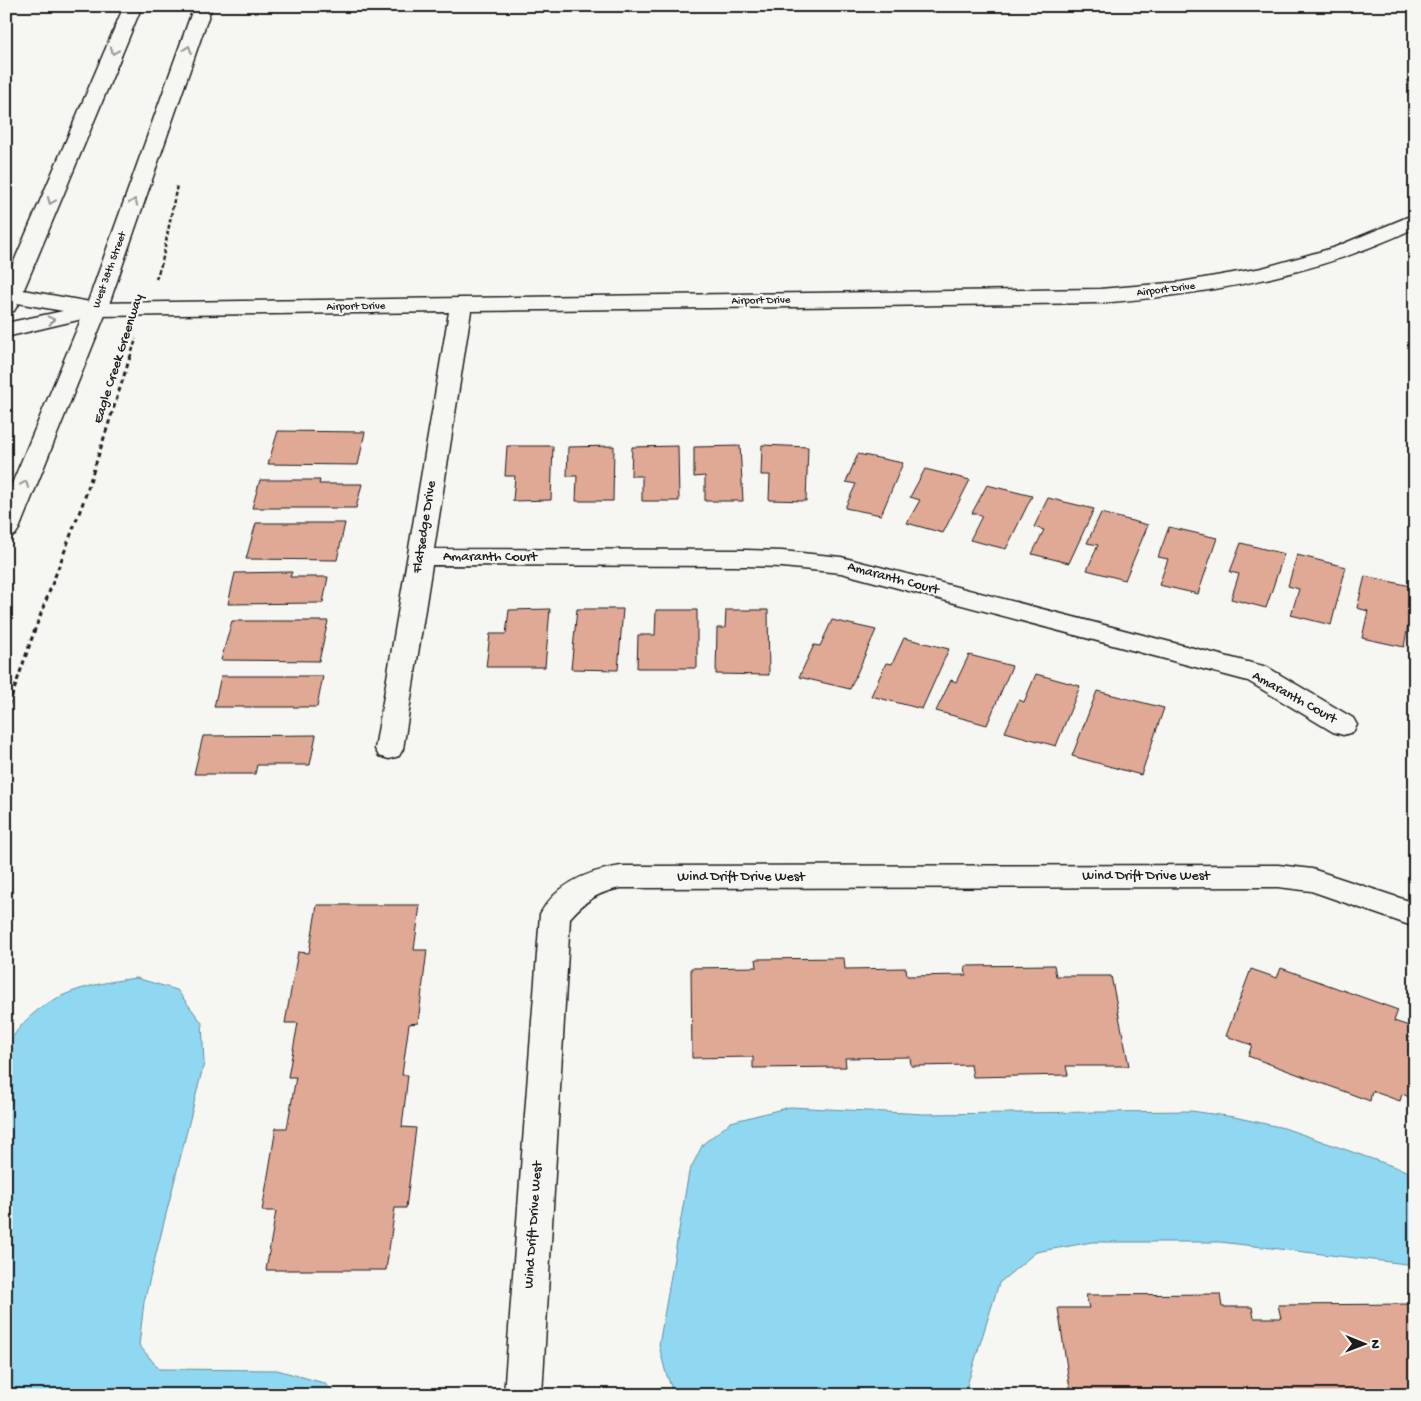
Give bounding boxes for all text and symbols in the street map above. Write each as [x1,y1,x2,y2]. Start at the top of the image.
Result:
one-way arrow [182,45,192,54]
one-way arrow [110,46,120,55]
one-way arrow [47,196,57,205]
one-way arrow [128,198,138,207]
street label: West 38th Street [91,229,130,310]
street label: Airport Drive [1136,280,1196,300]
street label: Eagle Creek Greenway [90,292,148,426]
street label: Airport Drive [731,294,791,308]
street label: Airport Drive [326,300,386,314]
one-way arrow [46,315,55,326]
street label: Flatsedge Drive [409,479,441,575]
one-way arrow [18,480,29,489]
street label: Amaranth Court [443,549,538,566]
street label: Amaranth Court [845,559,942,600]
street label: Amaranth Court [1249,668,1340,729]
street label: Wind Drift Drive West [1082,868,1211,885]
street label: Wind Drift Drive West [677,869,806,886]
street label: Wind Drift Drive West [521,1160,547,1289]
north arrow [1338,1318,1388,1368]
text: N [1366,1339,1383,1349]

